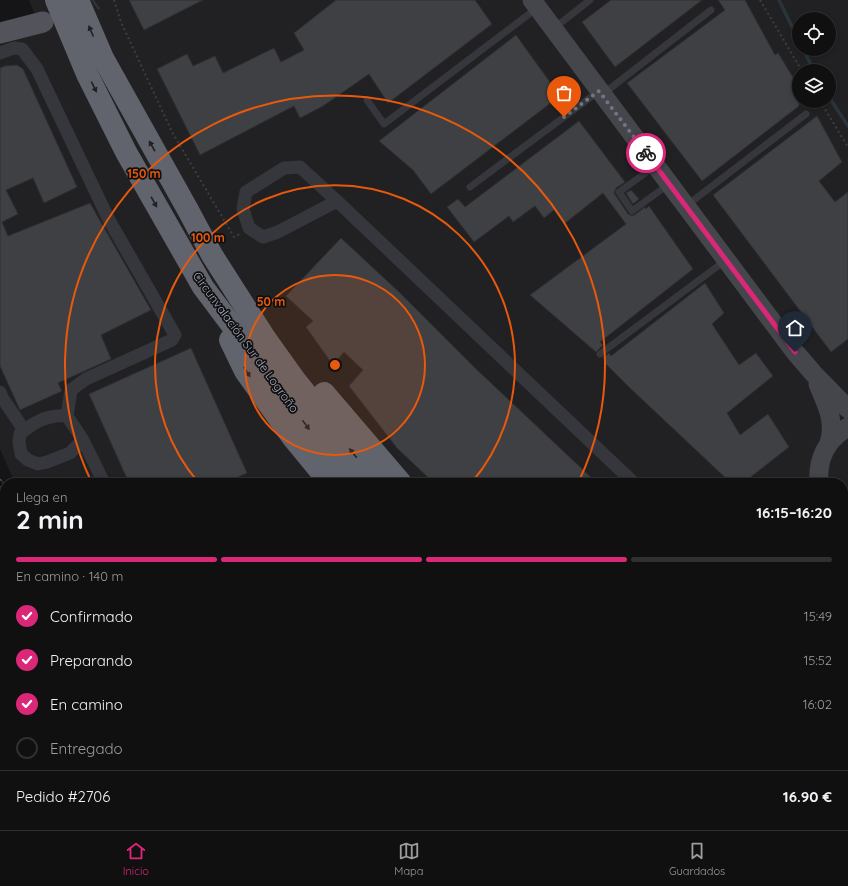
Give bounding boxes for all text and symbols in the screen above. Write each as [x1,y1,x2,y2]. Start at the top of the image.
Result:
map controls [792,12,836,108]
button: locate [792,12,836,56]
one-way arrow [88,24,94,36]
button: layers [792,64,836,108]
pin [547,76,581,117]
one-way arrow [91,81,97,93]
icon: bag [553,82,575,104]
courier [626,133,666,173]
one-way arrow [149,140,156,151]
icon: bike [635,142,657,164]
text: 150 m [127,166,161,181]
one-way arrow [151,196,157,208]
text: 100 m [191,230,225,245]
street label: Circunvalación Sur de Logroño [190,269,302,415]
text: 50 m [257,294,285,309]
pin [778,311,812,352]
icon: home [784,317,806,339]
centre of rings [328,358,342,372]
one-way arrow [243,367,251,377]
one-way arrow [302,419,310,430]
one-way arrow [349,447,358,458]
text: Llega en [16,489,67,505]
text: 2 min [16,503,84,536]
text: 16:15–16:20 [756,503,832,522]
text: En camino · 140 m [16,568,123,584]
icon: check [16,605,38,627]
text: Confirmado [50,607,133,626]
text: 15:49 [804,608,832,624]
icon: check [16,649,38,671]
text: Preparando [50,651,133,670]
text: 15:52 [803,652,832,668]
icon: check [16,693,38,715]
text: En camino [50,695,123,714]
text: 16:02 [803,696,832,712]
text: Entregado [50,739,123,758]
text: Pedido #2706 [16,787,110,806]
text: 16.90 € [783,787,832,806]
tab: Inicio [123,840,149,878]
tab: Mapa [394,840,423,878]
tab: Guardados [669,840,725,878]

